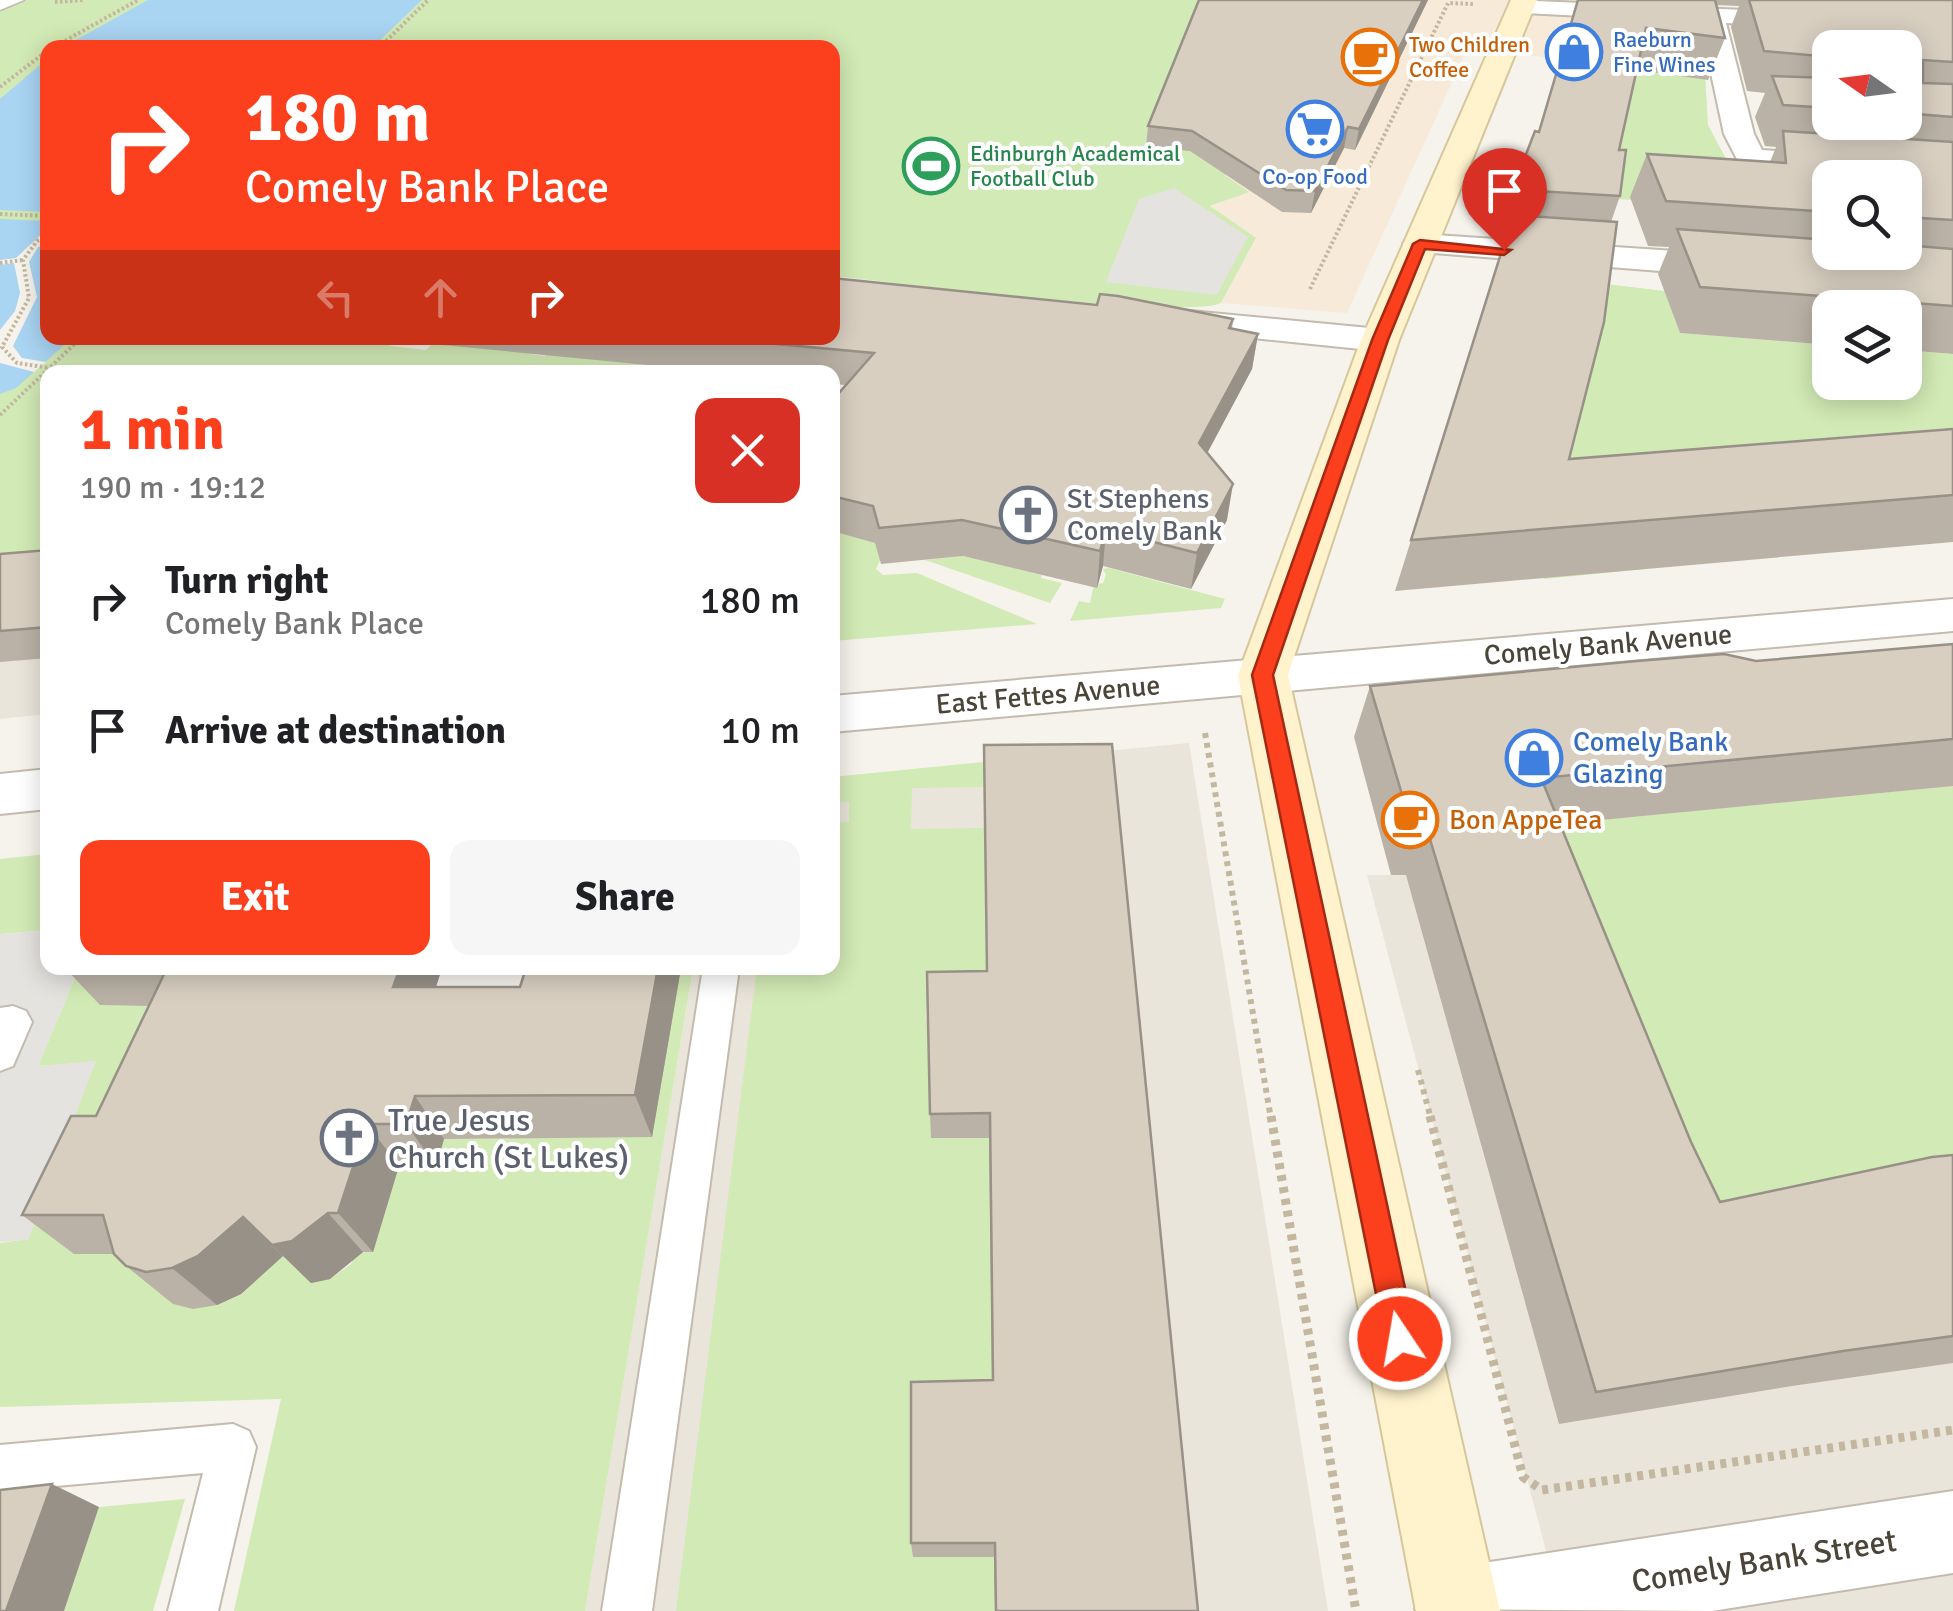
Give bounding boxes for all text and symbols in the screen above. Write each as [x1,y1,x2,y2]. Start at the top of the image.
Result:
shop icon: Raeburn Fine Wines [1544,22,1604,82]
place label: Raeburn Fine Wines [1613,26,1716,78]
cafe icon: Two Children Coffee [1340,27,1400,87]
north arrow [1812,30,1922,140]
map controls [1812,30,1922,400]
place label: Two Children Coffee [1409,31,1530,83]
text: 180 m [245,74,430,160]
icon: right [80,80,210,210]
supermarket icon: Co-op Food [1285,99,1345,159]
sports icon: Edinburgh Academical Football Club [901,136,961,196]
place label: Edinburgh Academical Football Club [970,140,1181,192]
pin [1462,148,1547,251]
text: Comely Bank Place [245,160,609,215]
button: search [1812,160,1922,270]
place label: Co-op Food [1262,163,1368,190]
icon: arrive [1477,163,1532,218]
icon: left [308,270,363,325]
icon: ahead [413,270,468,325]
icon: right [518,270,573,325]
button: layers [1812,290,1922,400]
text: 1 min [80,393,225,467]
button: close [695,398,800,503]
text: 190 m · 19:12 [80,468,266,507]
place label: St Stephens Comely Bank [1067,482,1222,548]
church icon: St Stephens Comely Bank [998,485,1058,545]
text: Turn right [165,557,329,604]
icon: right [80,573,135,628]
text: 180 m [700,577,800,624]
text: Comely Bank Place [165,604,424,643]
street label: Comely Bank Avenue [1483,617,1733,673]
street label: East Fettes Avenue [934,668,1162,722]
icon: arrive [80,703,135,758]
text: Arrive at destination [165,707,506,754]
text: 10 m [720,707,800,754]
place label: Comely Bank Glazing [1573,725,1728,791]
shop icon: Comely Bank Glazing [1504,728,1564,788]
cafe icon: Bon AppeTea [1380,790,1440,850]
place label: Bon AppeTea [1449,803,1602,837]
button: Exit [80,840,430,955]
button: Share [450,840,800,955]
place label: True Jesus Church (St Lukes) [388,1101,629,1177]
church icon: True Jesus Church (St Lukes) [319,1108,379,1168]
position arrow [1348,1287,1452,1391]
street label: Comely Bank Street [1629,1521,1899,1601]

